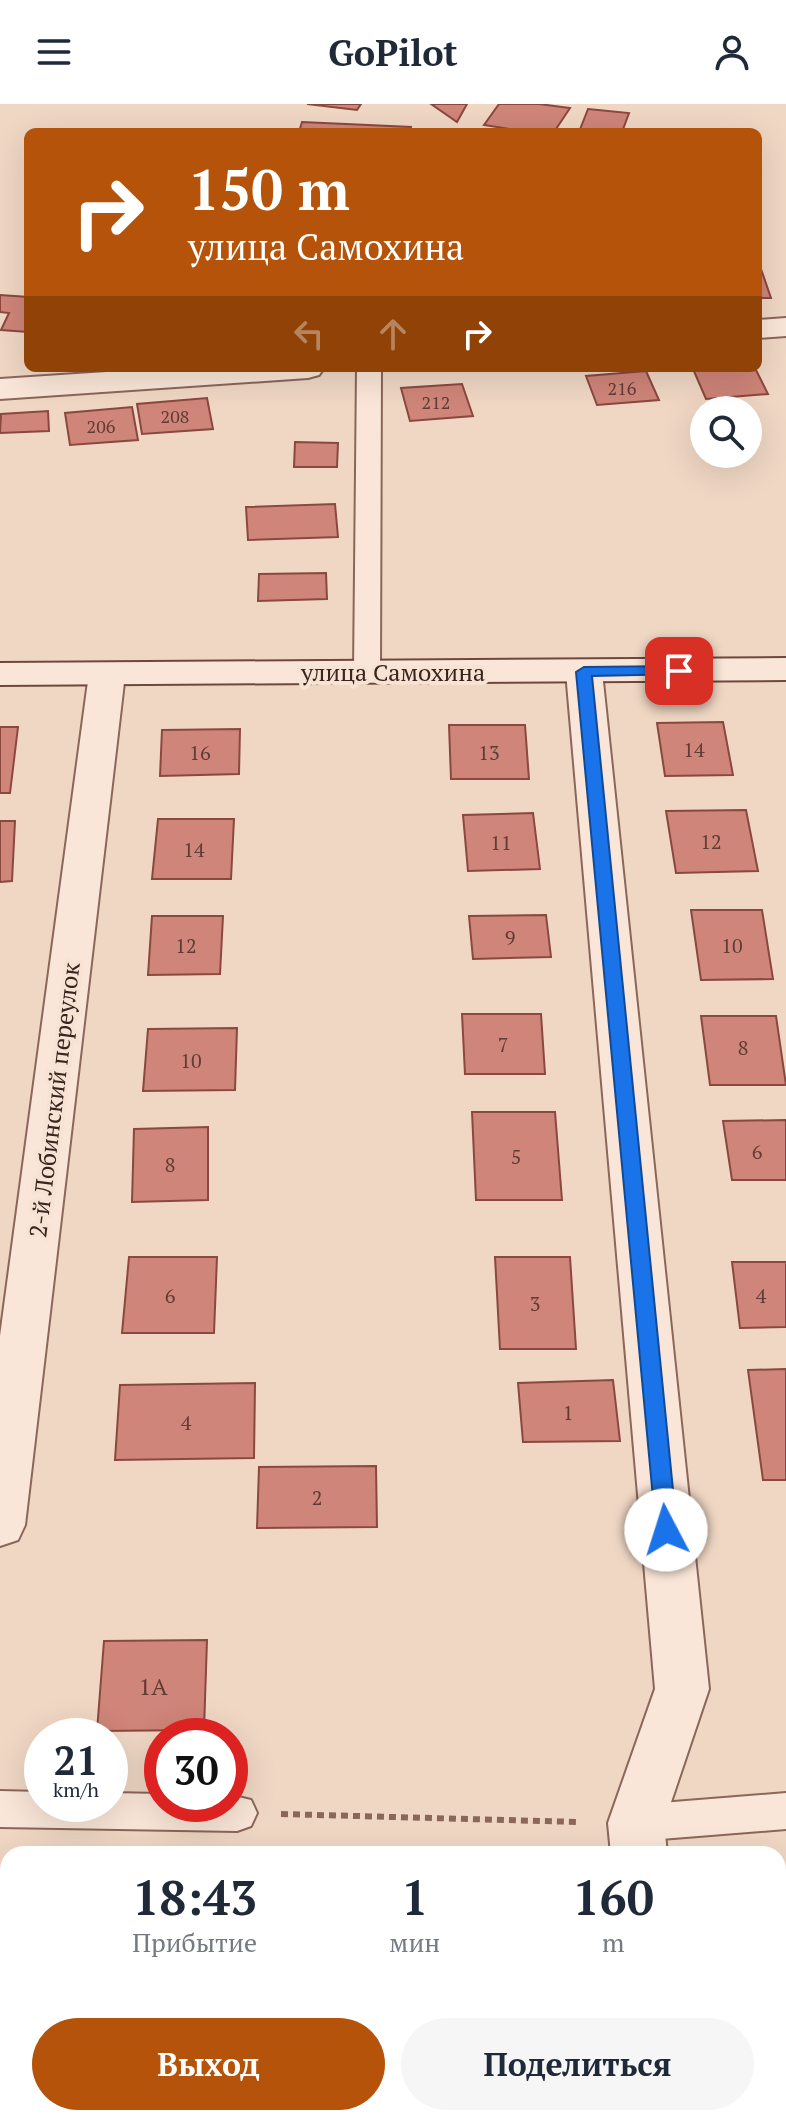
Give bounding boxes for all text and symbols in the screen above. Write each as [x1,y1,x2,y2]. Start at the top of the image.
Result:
text: GoPilot [328,29,458,76]
icon: menu [32,30,76,74]
icon: person [710,30,754,74]
text: 150 m [188,152,350,226]
icon: right [56,160,160,264]
text: улица Самохина [188,223,464,270]
icon: left [287,312,331,356]
icon: ahead [371,312,415,356]
icon: right [455,312,499,356]
house number: 216 [608,376,637,400]
house number: 212 [422,390,450,414]
map controls [690,396,762,468]
button: search [690,396,762,468]
house number: 208 [161,404,189,428]
house number: 206 [87,414,116,438]
pin [645,637,713,705]
icon: arrive [657,649,701,693]
street label: улица Самохина [300,656,485,688]
house number: 14 [683,736,705,763]
house number: 16 [189,739,211,766]
house number: 13 [478,739,500,766]
house number: 12 [700,828,722,855]
house number: 11 [490,829,512,856]
house number: 14 [183,836,205,863]
house number: 9 [505,924,515,951]
house number: 12 [175,932,197,959]
house number: 10 [721,932,743,959]
street label: 2-й Лобинский переулок [21,961,87,1239]
house number: 7 [498,1031,508,1058]
house number: 8 [738,1034,748,1061]
house number: 10 [180,1047,202,1074]
house number: 6 [752,1138,763,1165]
house number: 5 [511,1143,521,1170]
house number: 8 [165,1151,175,1178]
house number: 6 [165,1282,176,1309]
house number: 4 [756,1282,767,1309]
house number: 3 [530,1290,540,1317]
house number: 1 [563,1399,573,1426]
house number: 4 [181,1409,192,1436]
house number: 2 [312,1484,322,1511]
position arrow [624,1488,708,1572]
house number: 1А [138,1670,168,1702]
speed limit sign: 30 [144,1718,248,1822]
text: 21 [53,1733,99,1786]
text: km/h [53,1776,99,1803]
text: 18:43 [132,1865,257,1929]
text: 1 [401,1865,428,1929]
text: 160 [572,1865,654,1929]
text: Прибытие [132,1925,257,1959]
text: мин [389,1925,440,1959]
text: m [602,1925,624,1959]
button: Выход [32,2018,385,2110]
button: Поделиться [401,2018,754,2110]

